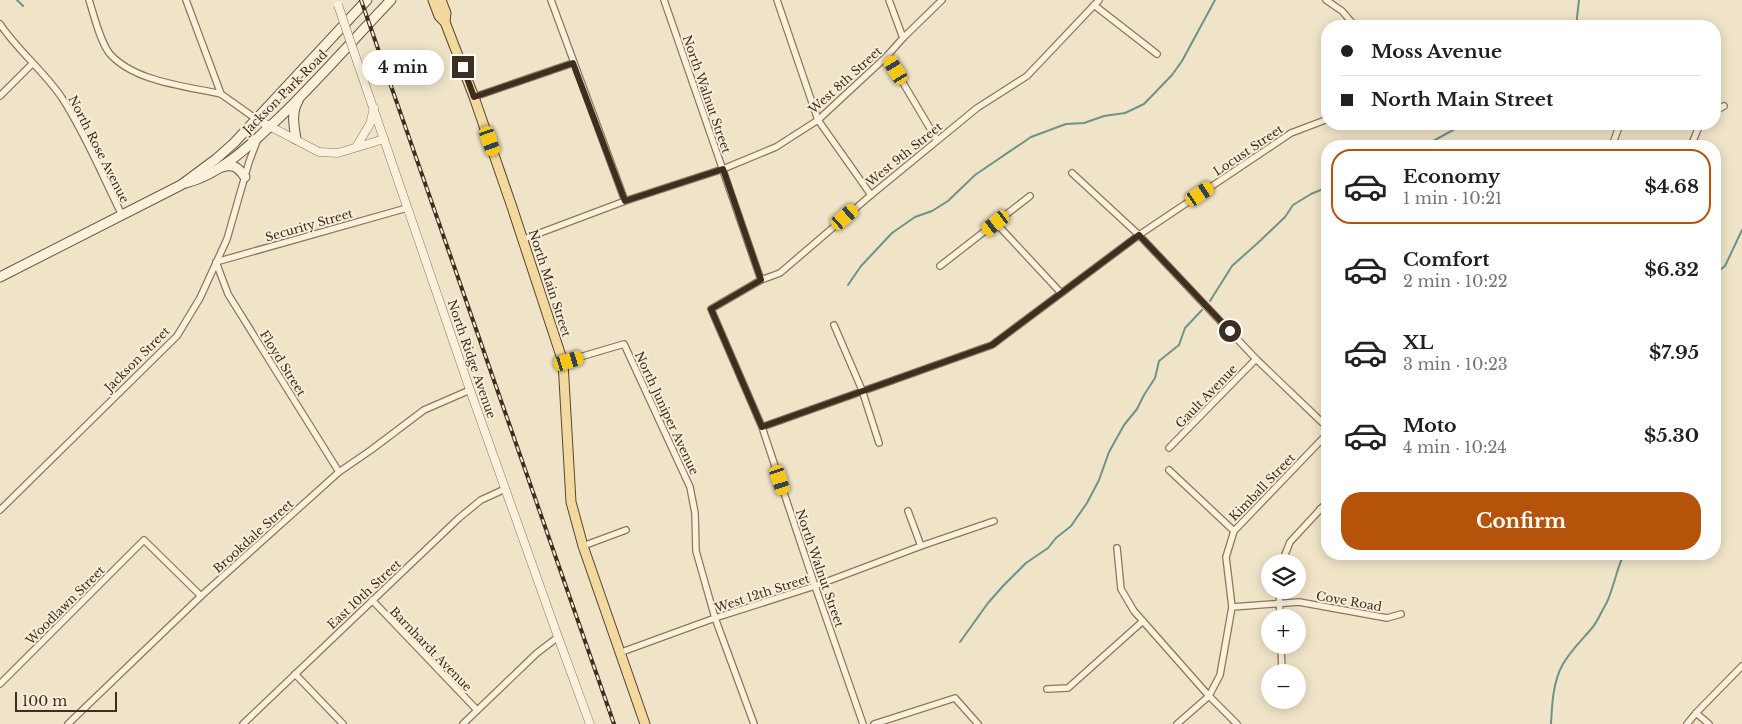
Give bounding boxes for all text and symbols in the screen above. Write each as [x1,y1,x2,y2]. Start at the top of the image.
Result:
street label: North Walnut Street [680,33,734,155]
text: Moss Avenue [1371,40,1502,63]
street label: West 8th Street [805,43,885,117]
street label: Jackson Park Road [238,47,330,139]
callout: 4 min [363,50,446,84]
car [881,53,910,87]
route end [452,56,474,78]
text: 4 min [378,57,428,77]
text: North Main Street [1371,88,1553,111]
street label: North Rose Avenue [65,93,133,205]
street label: West 9th Street [862,118,945,190]
street label: Locust Street [1210,121,1286,179]
car [478,124,501,158]
icon: car [1343,164,1388,209]
text: Economy [1403,165,1500,188]
text: $4.68 [1645,175,1699,198]
car [1183,179,1216,209]
text: 1 min · 10:21 [1403,188,1502,208]
car [828,201,861,233]
street label: Security Street [264,205,355,245]
car [979,208,1012,238]
street label: North Main Street [526,227,575,339]
icon: car [1343,247,1388,292]
text: Comfort [1403,248,1490,271]
text: $6.32 [1645,258,1699,281]
text: 2 min · 10:22 [1403,271,1508,291]
street label: North Ridge Avenue [445,298,499,420]
route start [1219,320,1241,342]
street label: Jackson Street [100,323,173,396]
street label: Floyd Street [257,327,309,399]
icon: car [1343,330,1388,375]
text: XL [1403,331,1433,354]
text: $7.95 [1649,341,1699,364]
car [552,349,585,373]
street label: North Juniper Avenue [632,349,702,477]
text: 3 min · 10:23 [1403,354,1508,374]
street label: Gault Avenue [1172,361,1240,431]
icon: car [1343,413,1388,458]
text: Moto [1403,414,1457,437]
text: $5.30 [1644,424,1699,447]
text: 4 min · 10:24 [1403,437,1507,457]
street label: Kimball Street [1226,450,1298,524]
car [768,463,791,497]
button: Confirm [1341,492,1701,550]
street label: Brookdale Street [210,496,296,576]
street label: North Walnut Street [793,507,847,629]
map controls [1261,554,1306,709]
button: layers [1261,554,1306,599]
street label: East 10th Street [324,556,404,632]
street label: Woodlawn Street [22,562,108,648]
street label: West 12th Street [712,570,812,616]
street label: Cove Road [1315,588,1383,614]
street label: Barnhardt Avenue [387,604,475,694]
button: + [1261,609,1306,654]
button: − [1261,664,1306,709]
scale bar [15,689,118,712]
text: 100 m [22,692,67,710]

